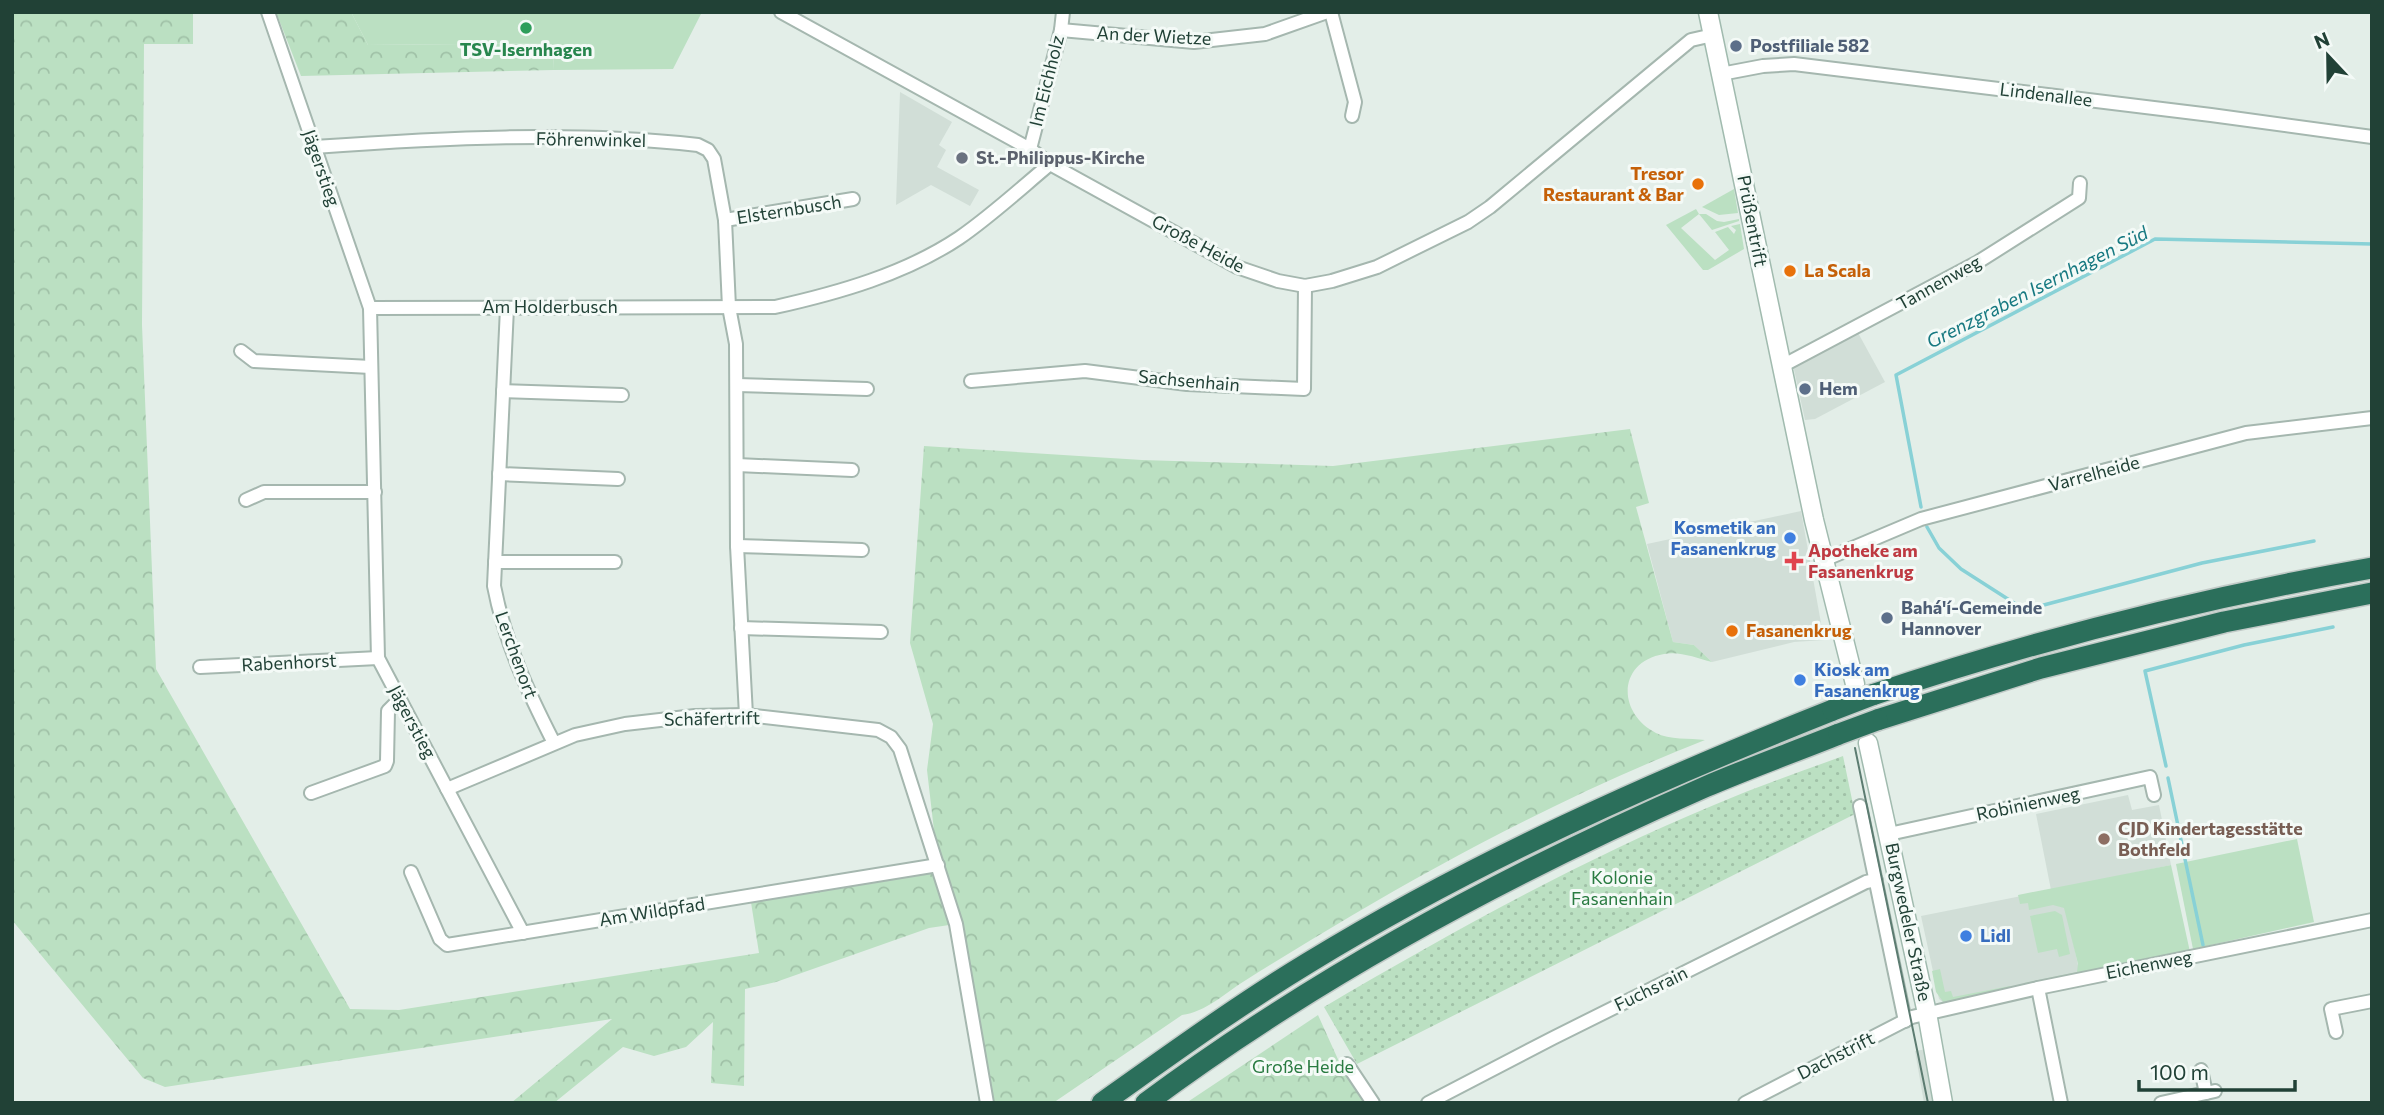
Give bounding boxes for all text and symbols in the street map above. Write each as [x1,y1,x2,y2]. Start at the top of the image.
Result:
marker: TSV-Isernhagen [518,20,534,36]
street label: An der Wietze [1096,21,1212,49]
north arrow [2293,21,2363,91]
text: N [2311,26,2332,53]
street label: Im Eichholz [1024,33,1068,129]
place label: Postfiliale 582 [1750,34,1869,56]
place label: TSV-Isernhagen [460,38,592,60]
marker: Postfiliale 582 [1728,38,1744,54]
street label: Lindenallee [1999,77,2094,111]
street label: Jägerstieg [299,126,345,209]
street label: Föhrenwinkel [536,127,646,151]
place label: St.-Philippus-Kirche [976,146,1145,168]
marker: St.-Philippus-Kirche [954,150,970,166]
place label: Tresor Restaurant & Bar [1543,162,1685,205]
street label: Prüßentrift [1733,173,1773,269]
marker: Tresor Restaurant & Bar [1690,176,1706,192]
street label: Elsternbusch [735,190,843,228]
street label: Große Heide [1148,209,1249,277]
water label: Grenzgraben Isernhagen Süd [1922,220,2152,353]
street label: Tannenweg [1893,250,1985,314]
place label: La Scala [1804,259,1871,281]
marker: La Scala [1782,263,1798,279]
street label: Am Holderbusch [482,295,618,317]
street label: Sachsenhain [1137,365,1241,395]
place label: Hem [1819,377,1858,399]
marker: Hem [1797,381,1813,397]
street label: Varrelheide [2046,450,2142,496]
place label: Kosmetik an Fasanenkrug [1670,516,1776,559]
marker: Kosmetik an Fasanenkrug [1782,530,1798,546]
place label: Apotheke am Fasanenkrug [1808,539,1918,582]
marker: Apotheke am Fasanenkrug [1786,553,1802,569]
place label: Bahá'í-Gemeinde Hannover [1901,596,2042,639]
street label: Lerchenort [491,608,543,701]
marker: Bahá'í-Gemeinde Hannover [1879,610,1895,626]
place label: Fasanenkrug [1746,619,1852,641]
marker: Fasanenkrug [1724,623,1740,639]
street label: Rabenhorst [241,649,337,675]
place label: Kiosk am Fasanenkrug [1814,658,1920,701]
marker: Kiosk am Fasanenkrug [1792,672,1808,688]
street label: Jägerstieg [384,681,441,762]
street label: Schäfertrift [664,706,760,730]
street label: Robinienweg [1974,781,2082,825]
place label: CJD Kindertagesstätte Bothfeld [2118,817,2303,860]
marker: CJD Kindertagesstätte Bothfeld [2096,831,2112,847]
street label: Burgwedeler Straße [1881,841,1937,1003]
park label: Kolonie Fasanenhain [1571,866,1673,909]
street label: Am Wildpfad [597,892,706,930]
place label: Lidl [1980,924,2011,946]
marker: Lidl [1958,928,1974,944]
street label: Eichenweg [2104,945,2194,983]
street label: Fuchsrain [1610,961,1691,1015]
street label: Dachstrift [1793,1026,1878,1084]
scale bar [2139,1048,2295,1092]
park label: Große Heide [1252,1055,1354,1077]
text: 100 m [2150,1059,2209,1084]

